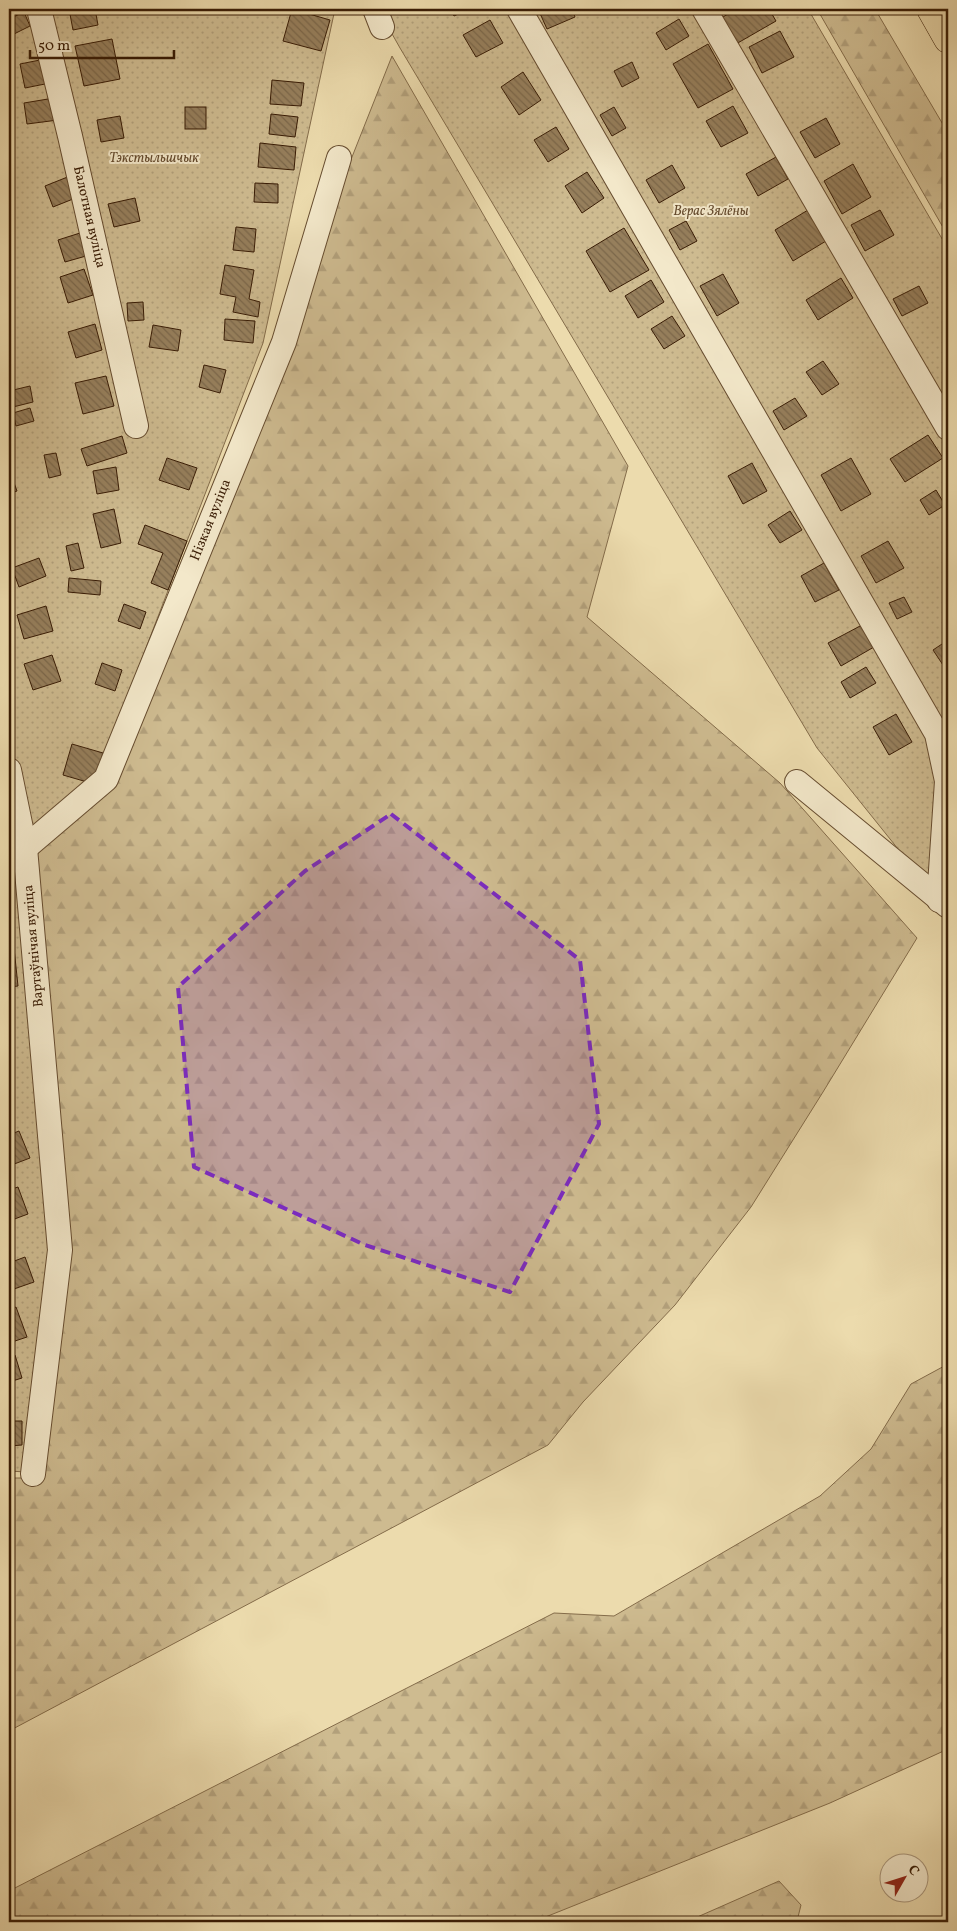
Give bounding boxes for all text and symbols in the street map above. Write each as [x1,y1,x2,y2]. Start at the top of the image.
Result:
scale bar [30,28,174,60]
text: 50 m [38,36,70,57]
park label: Тэкстыльшчык [109,149,199,168]
street label: Балотная вуліца [68,164,110,270]
park label: Верас Зялёны [673,202,749,221]
street label: Нізкая вуліца [186,476,236,564]
street label: Вартаўнічая вуліца [19,884,49,1008]
north arrow [880,1854,930,1904]
text: С [903,1861,923,1880]

